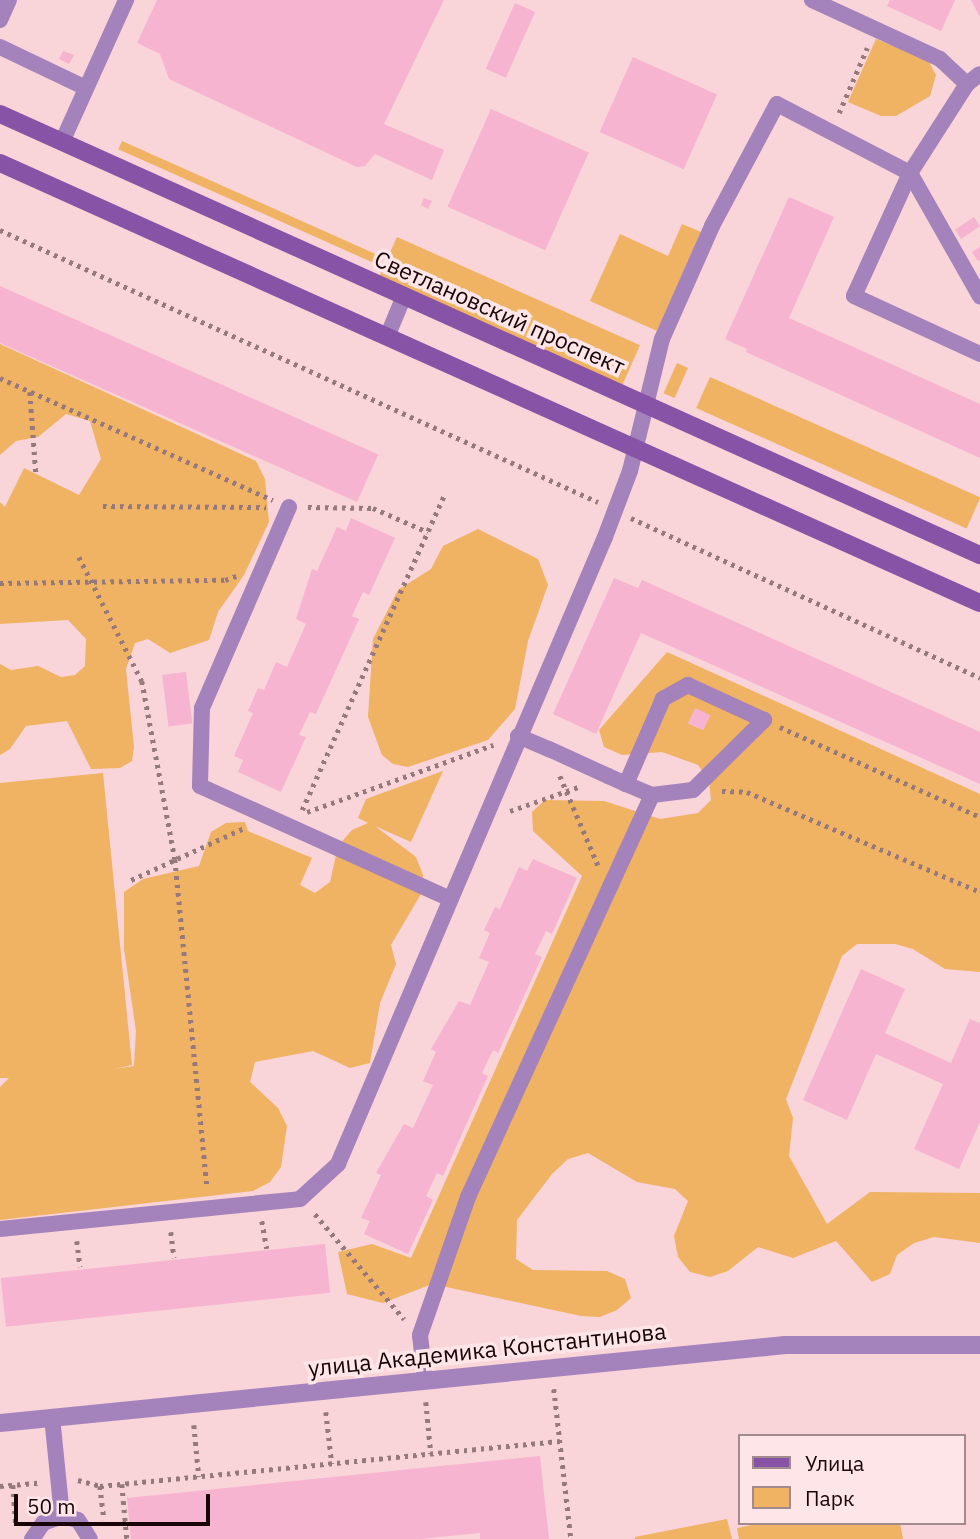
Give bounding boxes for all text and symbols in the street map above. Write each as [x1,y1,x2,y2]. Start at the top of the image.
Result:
street label: Светлановский проспект [371,244,629,380]
street label: улица Академика Константинова [307,1316,667,1382]
legend [738,1434,966,1525]
text: Улица [805,1449,864,1477]
scale bar [18,1480,214,1524]
text: Парк [805,1484,855,1512]
text: 50 m [27,1492,76,1520]

